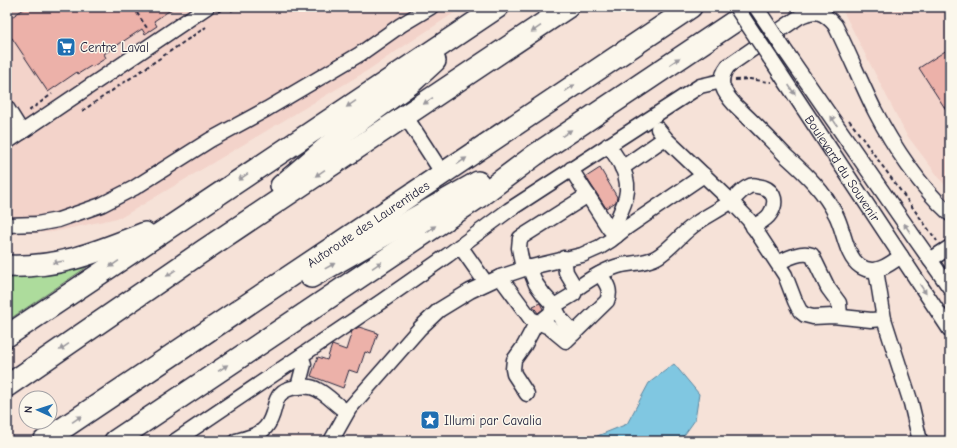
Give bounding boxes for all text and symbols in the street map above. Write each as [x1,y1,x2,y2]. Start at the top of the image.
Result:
one-way arrow [531,25,541,33]
supermarket icon: Centre Laval [55,36,77,58]
place label: Centre Laval [80,40,149,55]
one-way arrow [670,57,681,65]
one-way arrow [565,84,575,92]
one-way arrow [788,85,796,96]
one-way arrow [423,97,433,105]
one-way arrow [346,100,357,108]
street label: Boulevard du Souvenir [802,112,884,225]
one-way arrow [830,116,838,126]
one-way arrow [562,129,572,137]
one-way arrow [457,157,467,165]
one-way arrow [314,170,326,177]
one-way arrow [238,173,249,181]
street label: Autoroute des Laurentides [304,178,432,271]
one-way arrow [904,223,911,234]
one-way arrow [425,225,437,232]
one-way arrow [52,259,64,265]
one-way arrow [108,260,119,268]
one-way arrow [372,261,382,269]
one-way arrow [324,263,336,270]
one-way arrow [166,269,176,277]
one-way arrow [919,283,927,294]
one-way arrow [59,343,69,351]
one-way arrow [217,365,228,372]
north arrow [18,390,58,430]
text: N [22,406,35,413]
place icon: Illumi par Cavalia [419,409,441,431]
place label: Illumi par Cavalia [444,413,542,428]
one-way arrow [71,415,82,423]

